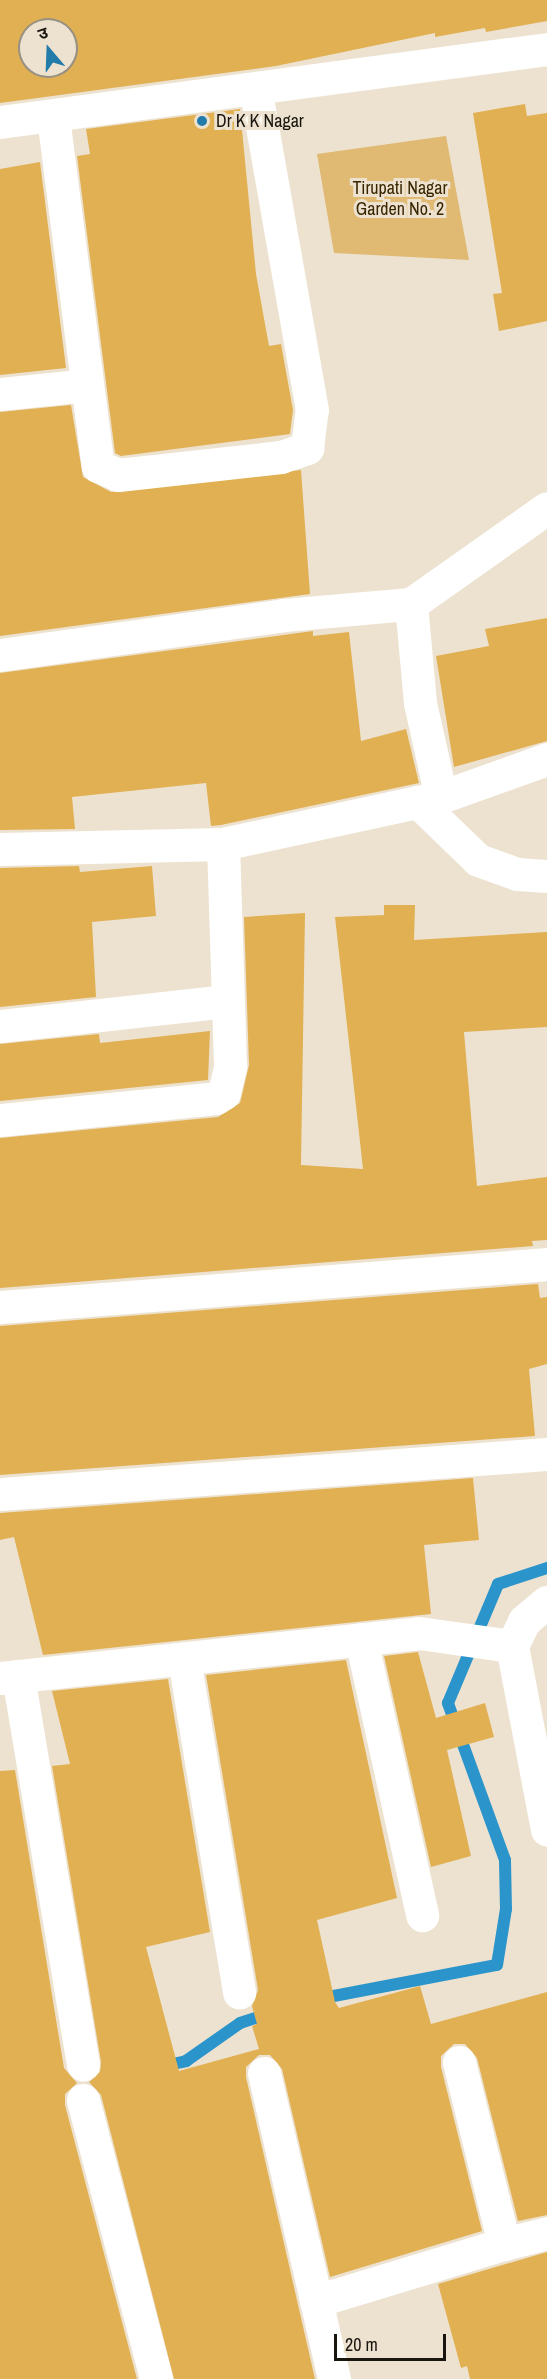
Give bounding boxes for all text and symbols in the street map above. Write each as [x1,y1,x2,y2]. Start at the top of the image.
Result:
north arrow [18,18,78,78]
text: उ [35,21,51,45]
place label: Dr K K Nagar [216,110,304,132]
marker: Dr K K Nagar [193,112,211,130]
park label: Tirupati Nagar Garden No. 2 [353,178,447,220]
scale bar [337,2322,450,2360]
text: 20 m [345,2332,378,2357]

